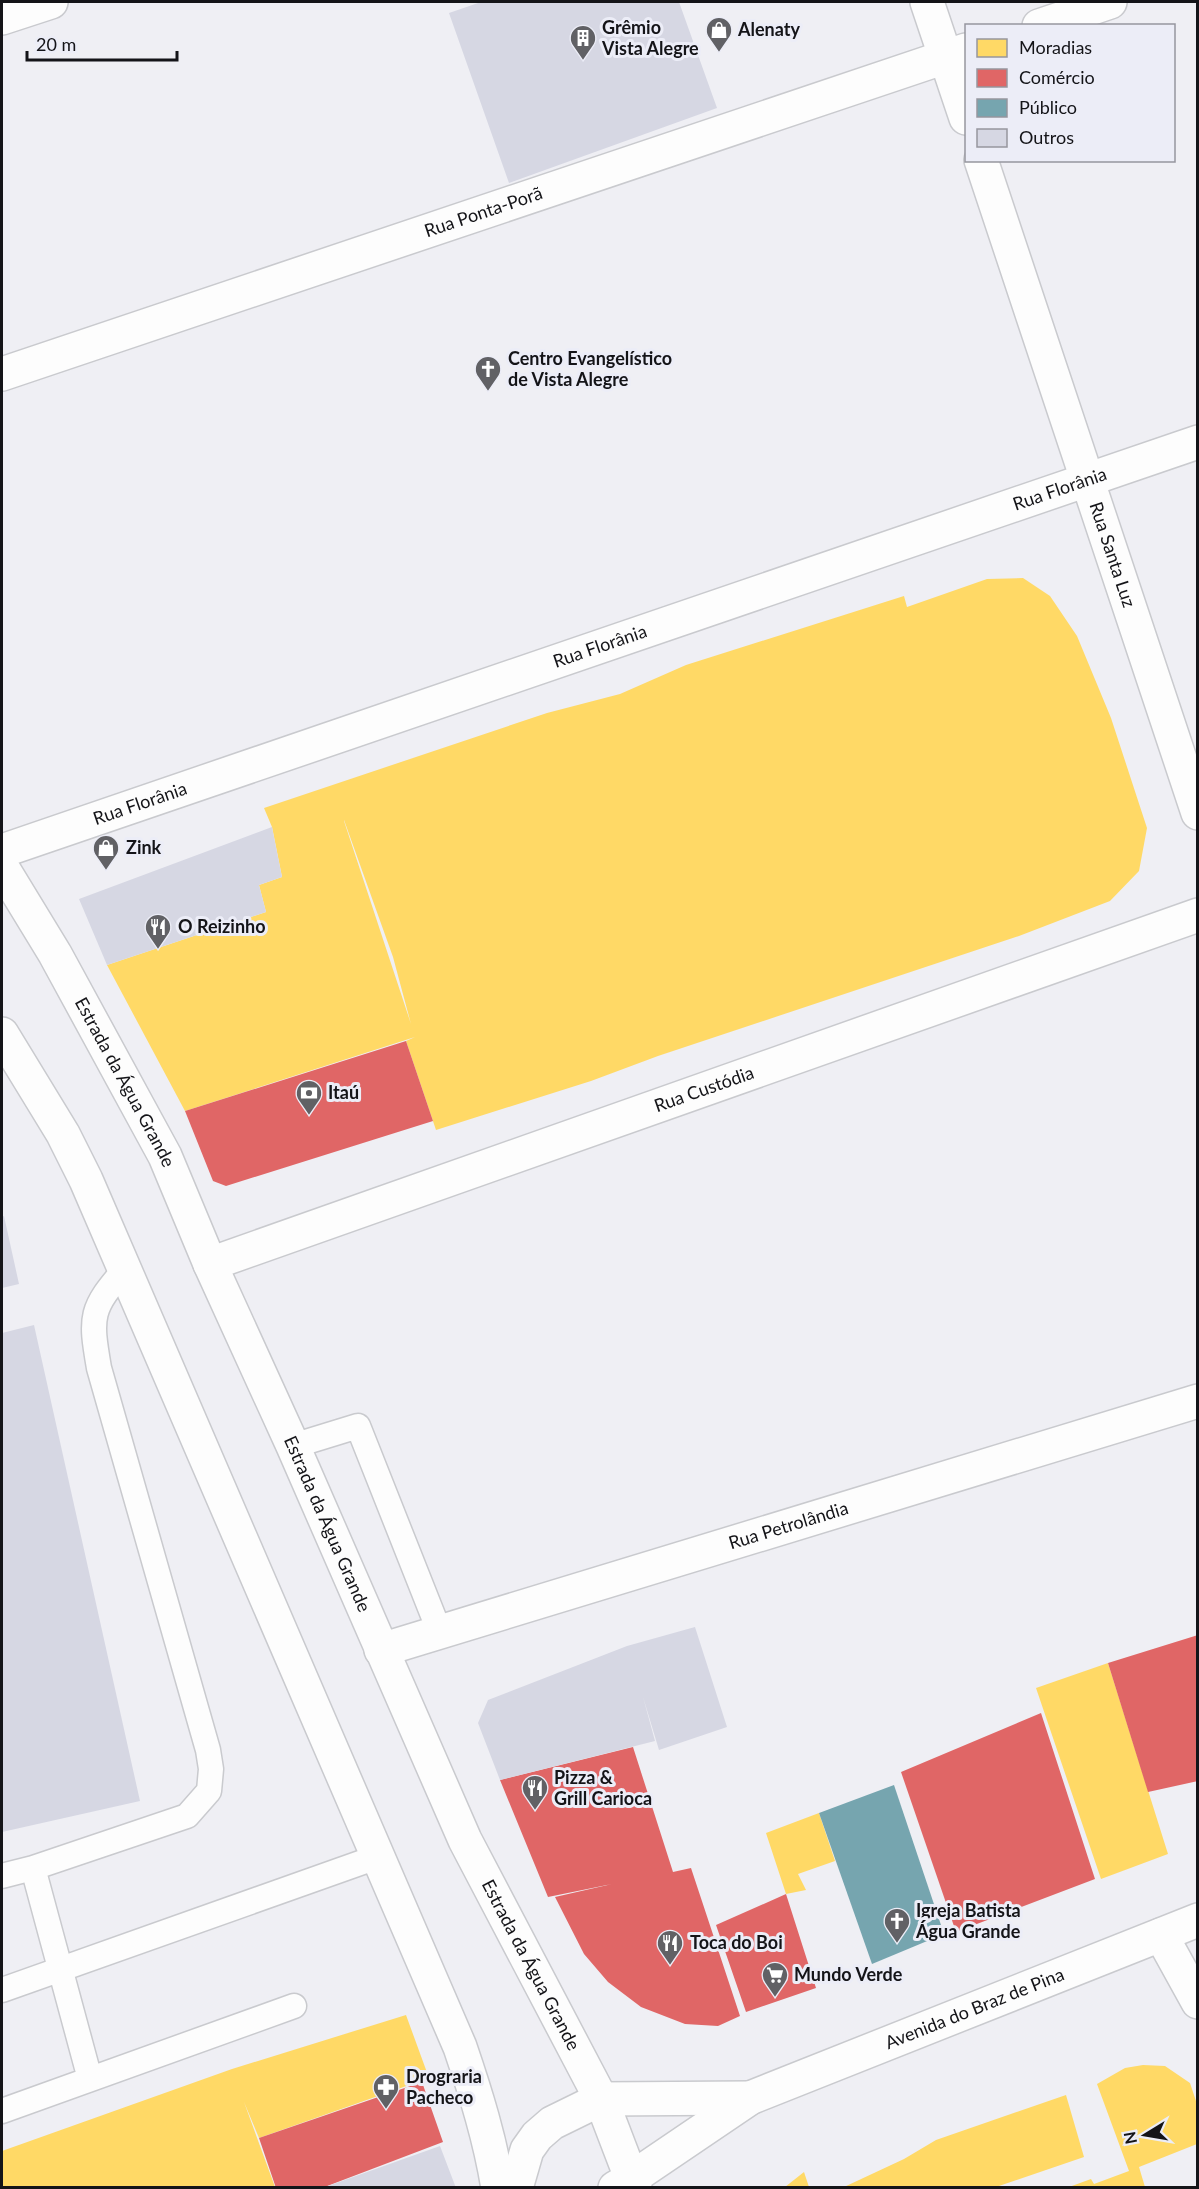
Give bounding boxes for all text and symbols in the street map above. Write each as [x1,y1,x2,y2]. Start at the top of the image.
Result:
shop icon: Alenaty [704,15,734,53]
place label: Grêmio Vista Alegre [601,16,699,59]
place label: Alenaty [737,18,800,40]
building icon: Grêmio Vista Alegre [568,23,598,61]
scale bar [27,24,177,62]
legend [965,24,1175,162]
text: 20 m [36,33,76,55]
text: Moradias [1019,36,1092,58]
text: Comércio [1019,66,1095,88]
text: Público [1019,96,1077,118]
text: Outros [1019,126,1074,148]
street label: Rua Ponta-Porã [421,181,545,241]
place label: Centro Evangelístico de Vista Alegre [508,347,672,390]
church icon: Centro Evangelístico de Vista Alegre [473,354,503,392]
street label: Rua Florânia [1010,462,1109,515]
street label: Rua Santa Luz [1085,499,1141,610]
street label: Rua Florânia [550,619,649,672]
street label: Rua Florânia [90,777,190,829]
shop icon: Zink [91,833,121,871]
place label: Zink [126,836,162,858]
restaurant icon: O Reizinho [143,912,173,950]
place label: O Reizinho [178,915,266,937]
street label: Estrada da Água Grande [71,993,180,1170]
street label: Rua Custódia [651,1061,757,1116]
bank icon: Itaú [294,1078,324,1116]
place label: Itaú [328,1081,359,1103]
street label: Estrada da Água Grande [280,1432,376,1615]
street label: Rua Petrolândia [726,1496,851,1553]
place label: Pizza & Grill Carioca [554,1766,652,1809]
restaurant icon: Pizza & Grill Carioca [520,1773,550,1811]
street label: Estrada da Água Grande [478,1875,585,2054]
place label: Igreja Batista Água Grande [915,1899,1021,1942]
church icon: Igreja Batista Água Grande [882,1906,912,1944]
restaurant icon: Toca do Boi [655,1928,685,1966]
place label: Toca do Boi [690,1931,783,1953]
supermarket icon: Mundo Verde [760,1960,790,1998]
street label: Avenida do Braz de Pina [882,1962,1067,2053]
place label: Mundo Verde [794,1963,903,1985]
place label: Drograria Pacheco [406,2065,482,2108]
pharmacy icon: Drograria Pacheco [371,2072,401,2110]
north arrow [1115,2105,1175,2165]
text: N [1119,2130,1140,2146]

